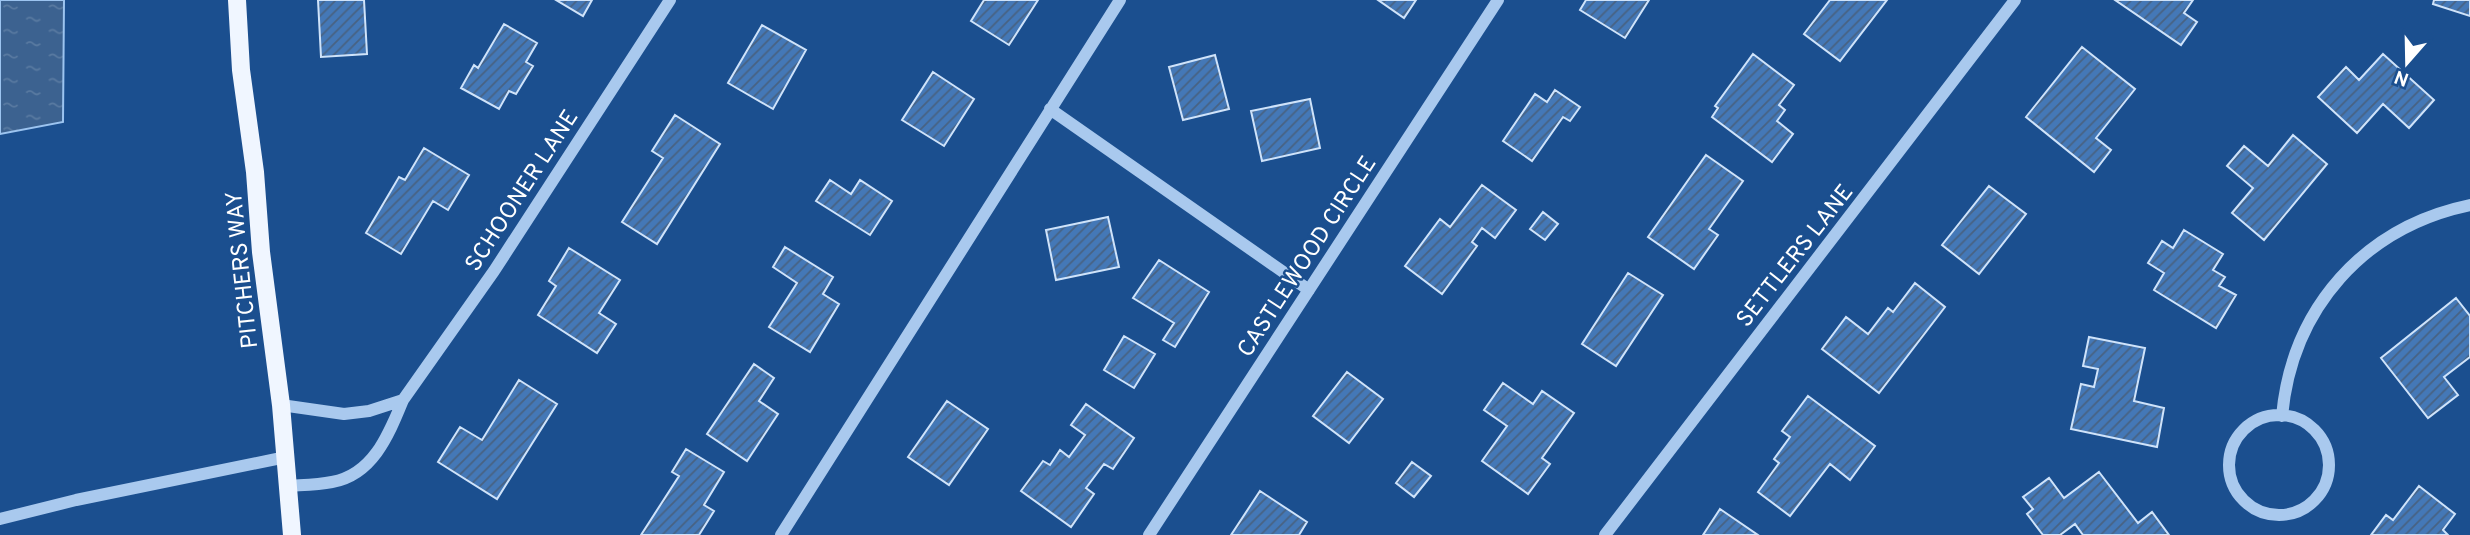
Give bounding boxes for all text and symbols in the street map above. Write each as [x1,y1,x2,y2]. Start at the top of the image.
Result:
north arrow [2372,28,2442,98]
text: N [2391,63,2412,91]
street label: SCHOONER LANE [460,105,586,278]
street label: CASTLEWOOD CIRCLE [1232,151,1384,363]
street label: SETTLERS LANE [1731,179,1861,334]
street label: PITCHERS WAY [221,190,266,350]

